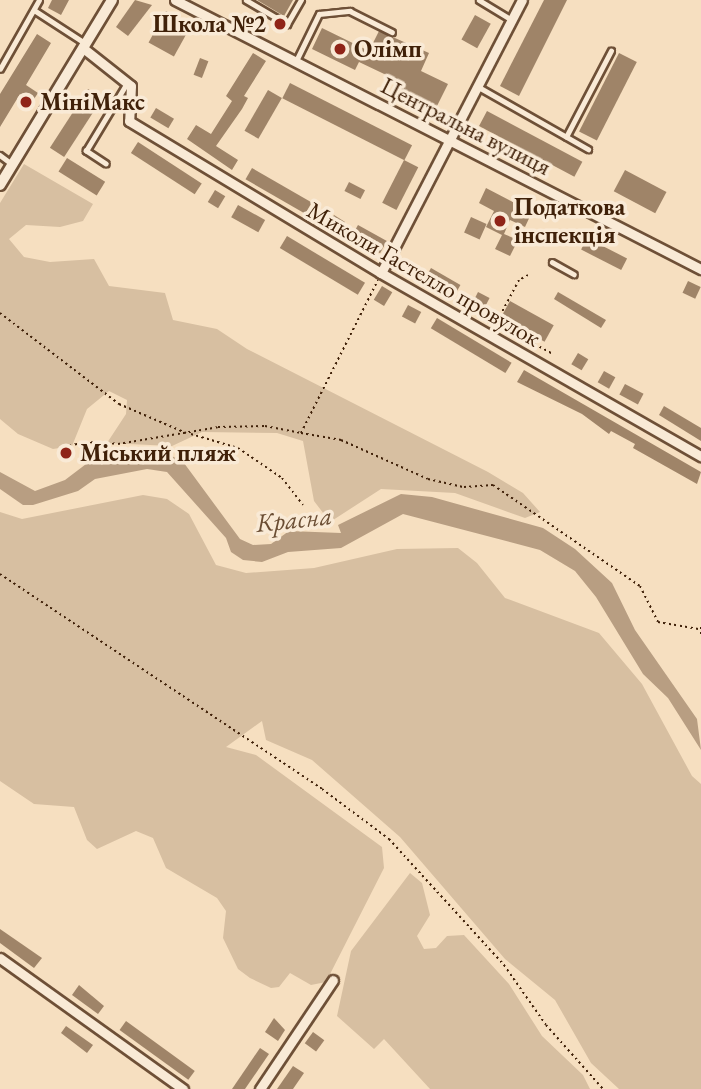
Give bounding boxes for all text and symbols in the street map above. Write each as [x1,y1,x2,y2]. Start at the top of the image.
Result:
place label: Школа №2 [153,10,266,38]
marker: Школа №2 [272,16,288,32]
place label: Олімп [354,35,422,63]
marker: Олімп [332,41,348,57]
street label: Центральна вулиця [376,71,556,181]
place label: МініМакс [40,88,145,116]
marker: МініМакс [18,94,34,110]
place label: Податкова інспекція [514,193,625,249]
street label: Миколи Гастелло провулок [302,195,546,353]
marker: Податкова інспекція [492,213,508,229]
place label: Міський пляж [80,439,236,467]
marker: Міський пляж [58,445,74,461]
water label: Красна [254,500,334,540]

